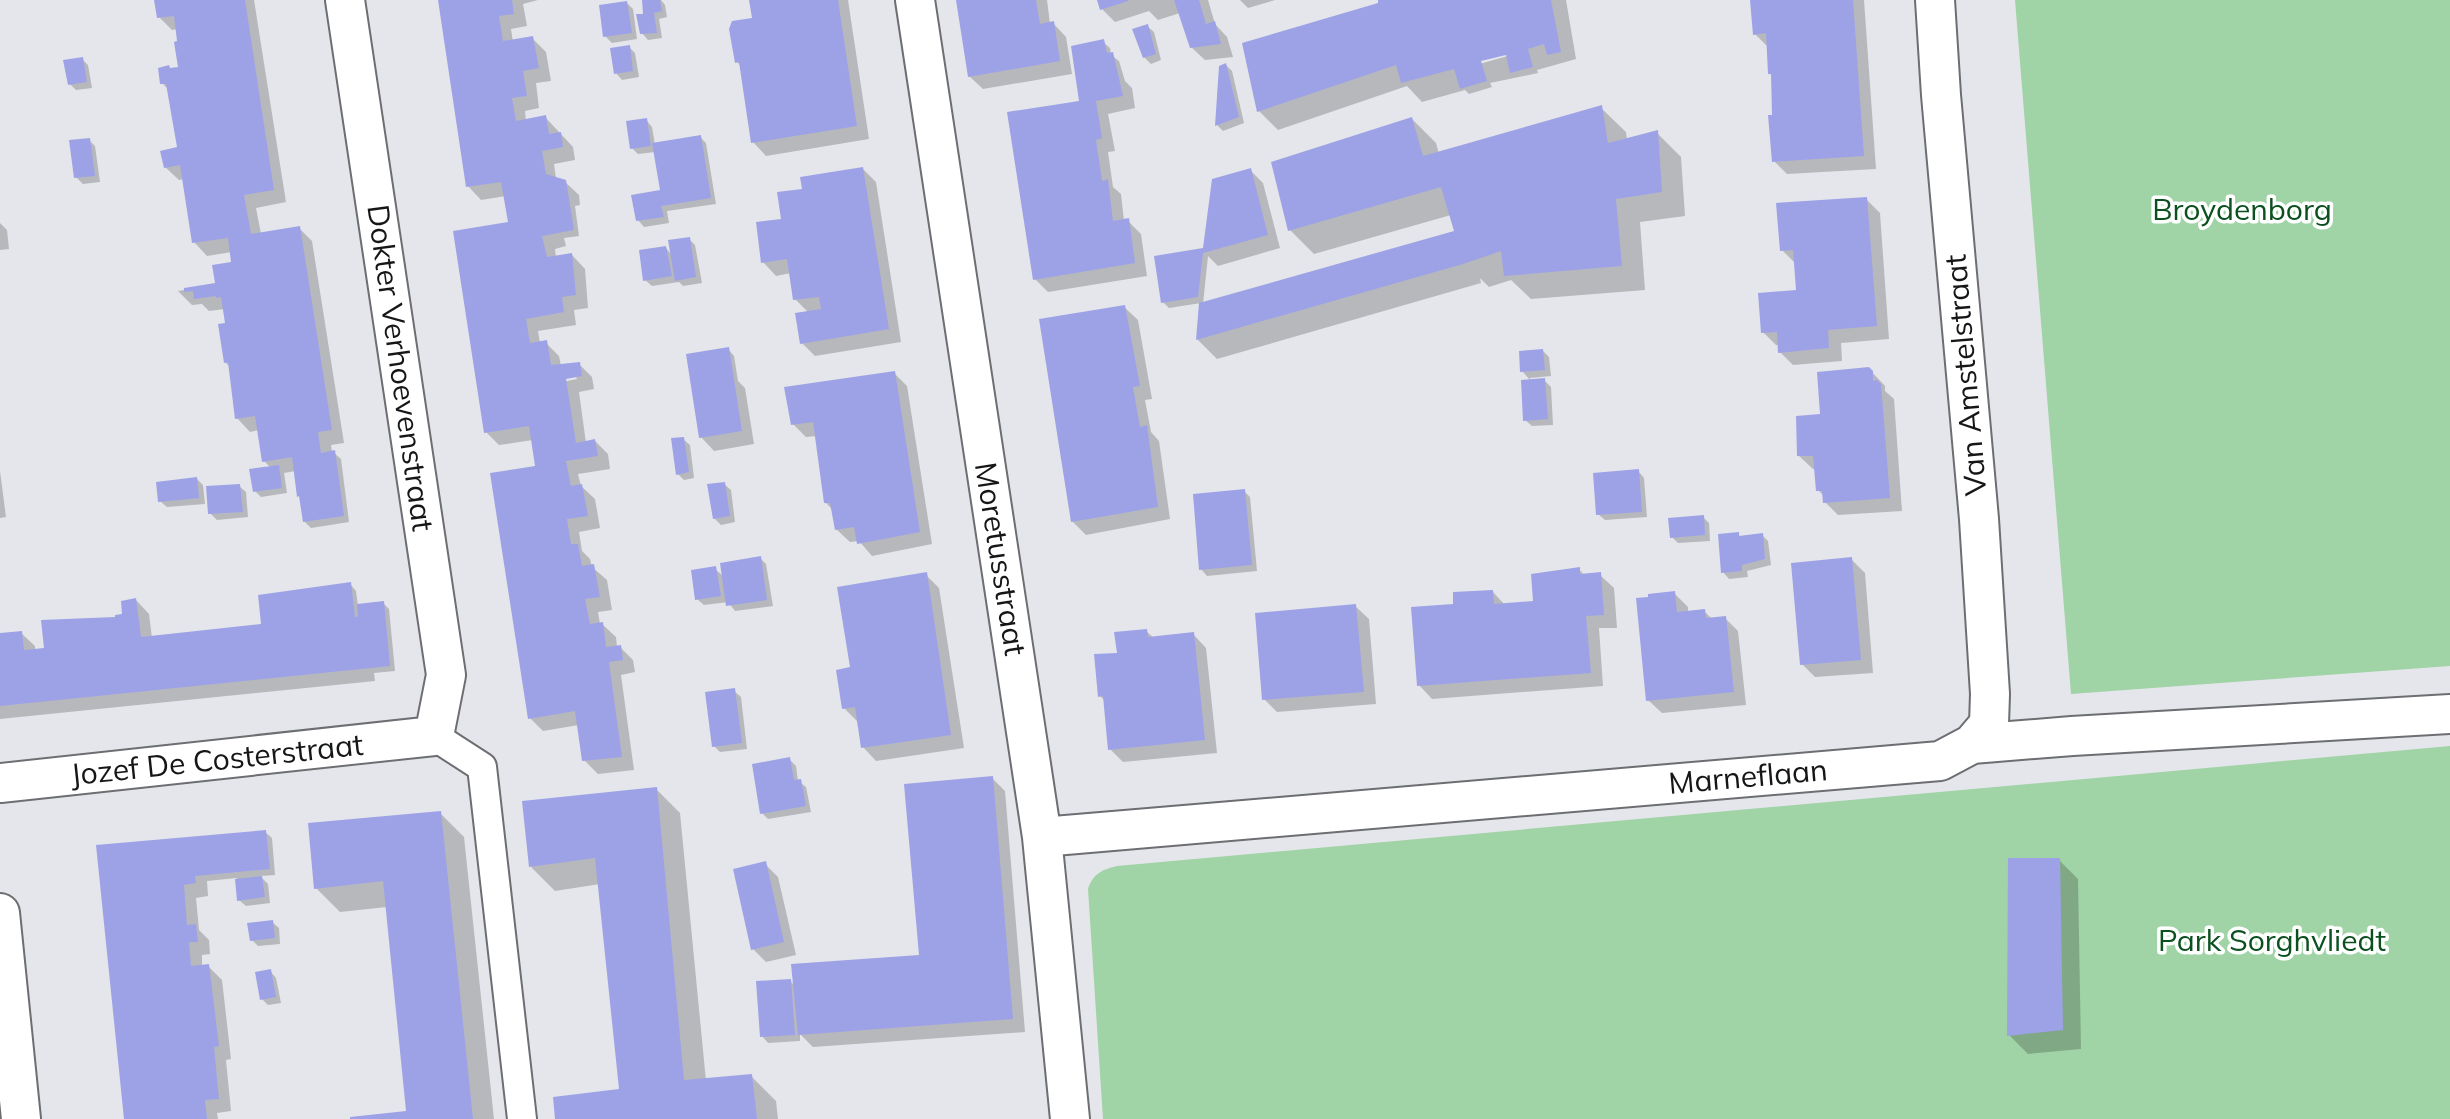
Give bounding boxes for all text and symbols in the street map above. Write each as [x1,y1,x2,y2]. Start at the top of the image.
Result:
park label: Broydenborg [2152,190,2332,228]
street label: Dokter Verhoevenstraat [359,202,443,534]
street label: Van Amstelstraat [1936,253,1994,497]
street label: Moretusstraat [967,460,1035,658]
street label: Jozef De Costerstraat [69,725,365,793]
street label: Marneflaan [1667,750,1829,802]
park label: Park Sorghvliedt [2158,921,2386,959]

